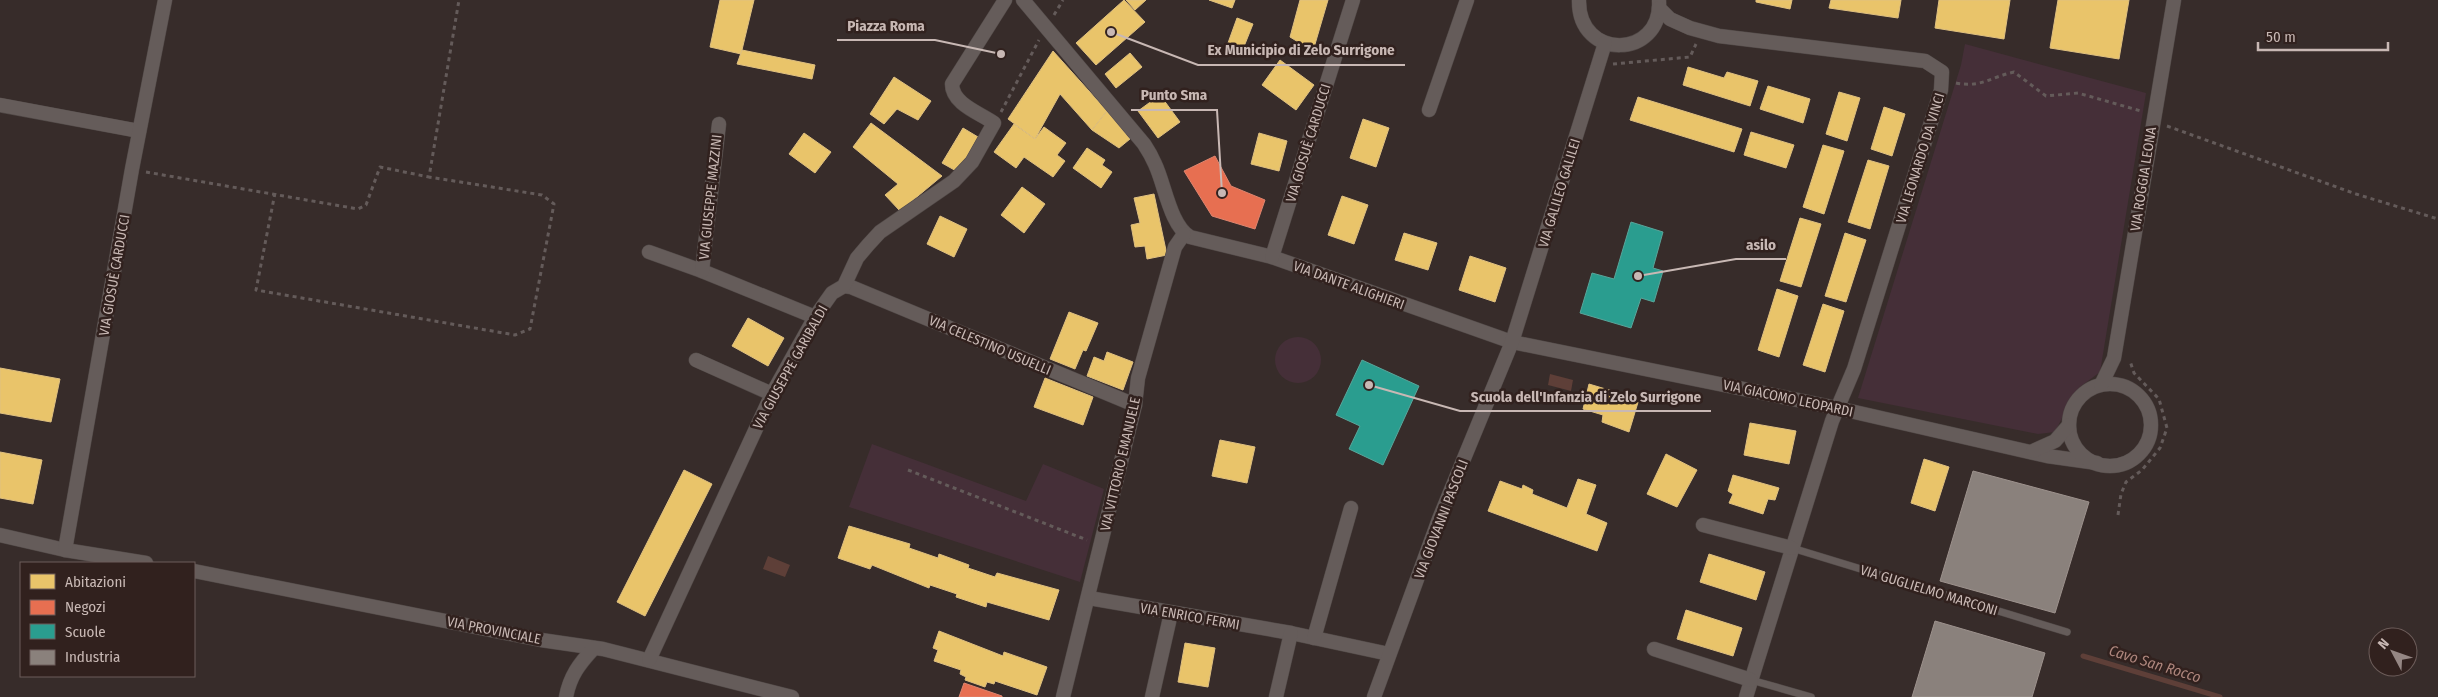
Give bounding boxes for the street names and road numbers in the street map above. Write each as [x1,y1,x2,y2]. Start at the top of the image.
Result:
street label: VIA GIOSUÈ CARDUCCI [1281,82,1335,204]
street label: VIA LEONARDO DA VINCI [1893,91,1948,225]
street label: VIA ROGGIA LEONA [2127,125,2160,232]
street label: VIA GIUSEPPE MAZZINI [695,134,726,260]
street label: VIA GALILEO GALILEI [1535,137,1584,250]
street label: VIA GIOSUÈ CARDUCCI [94,213,134,337]
street label: VIA DANTE ALIGHIERI [1291,257,1407,313]
street label: VIA GIUSEPPE GARIBALDI [749,302,832,432]
street label: VIA CELESTINO USUELLI [926,312,1053,379]
street label: VIA GIACOMO LEOPARDI [1721,376,1854,421]
street label: VIA VITTORIO EMANUELE [1097,395,1144,533]
street label: VIA GIOVANNI PASCOLI [1411,457,1472,581]
street label: VIA GUGLIELMO MARCONI [1858,561,2000,619]
street label: VIA ENRICO FERMI [1139,599,1241,634]
street label: VIA PROVINCIALE [446,613,543,648]

